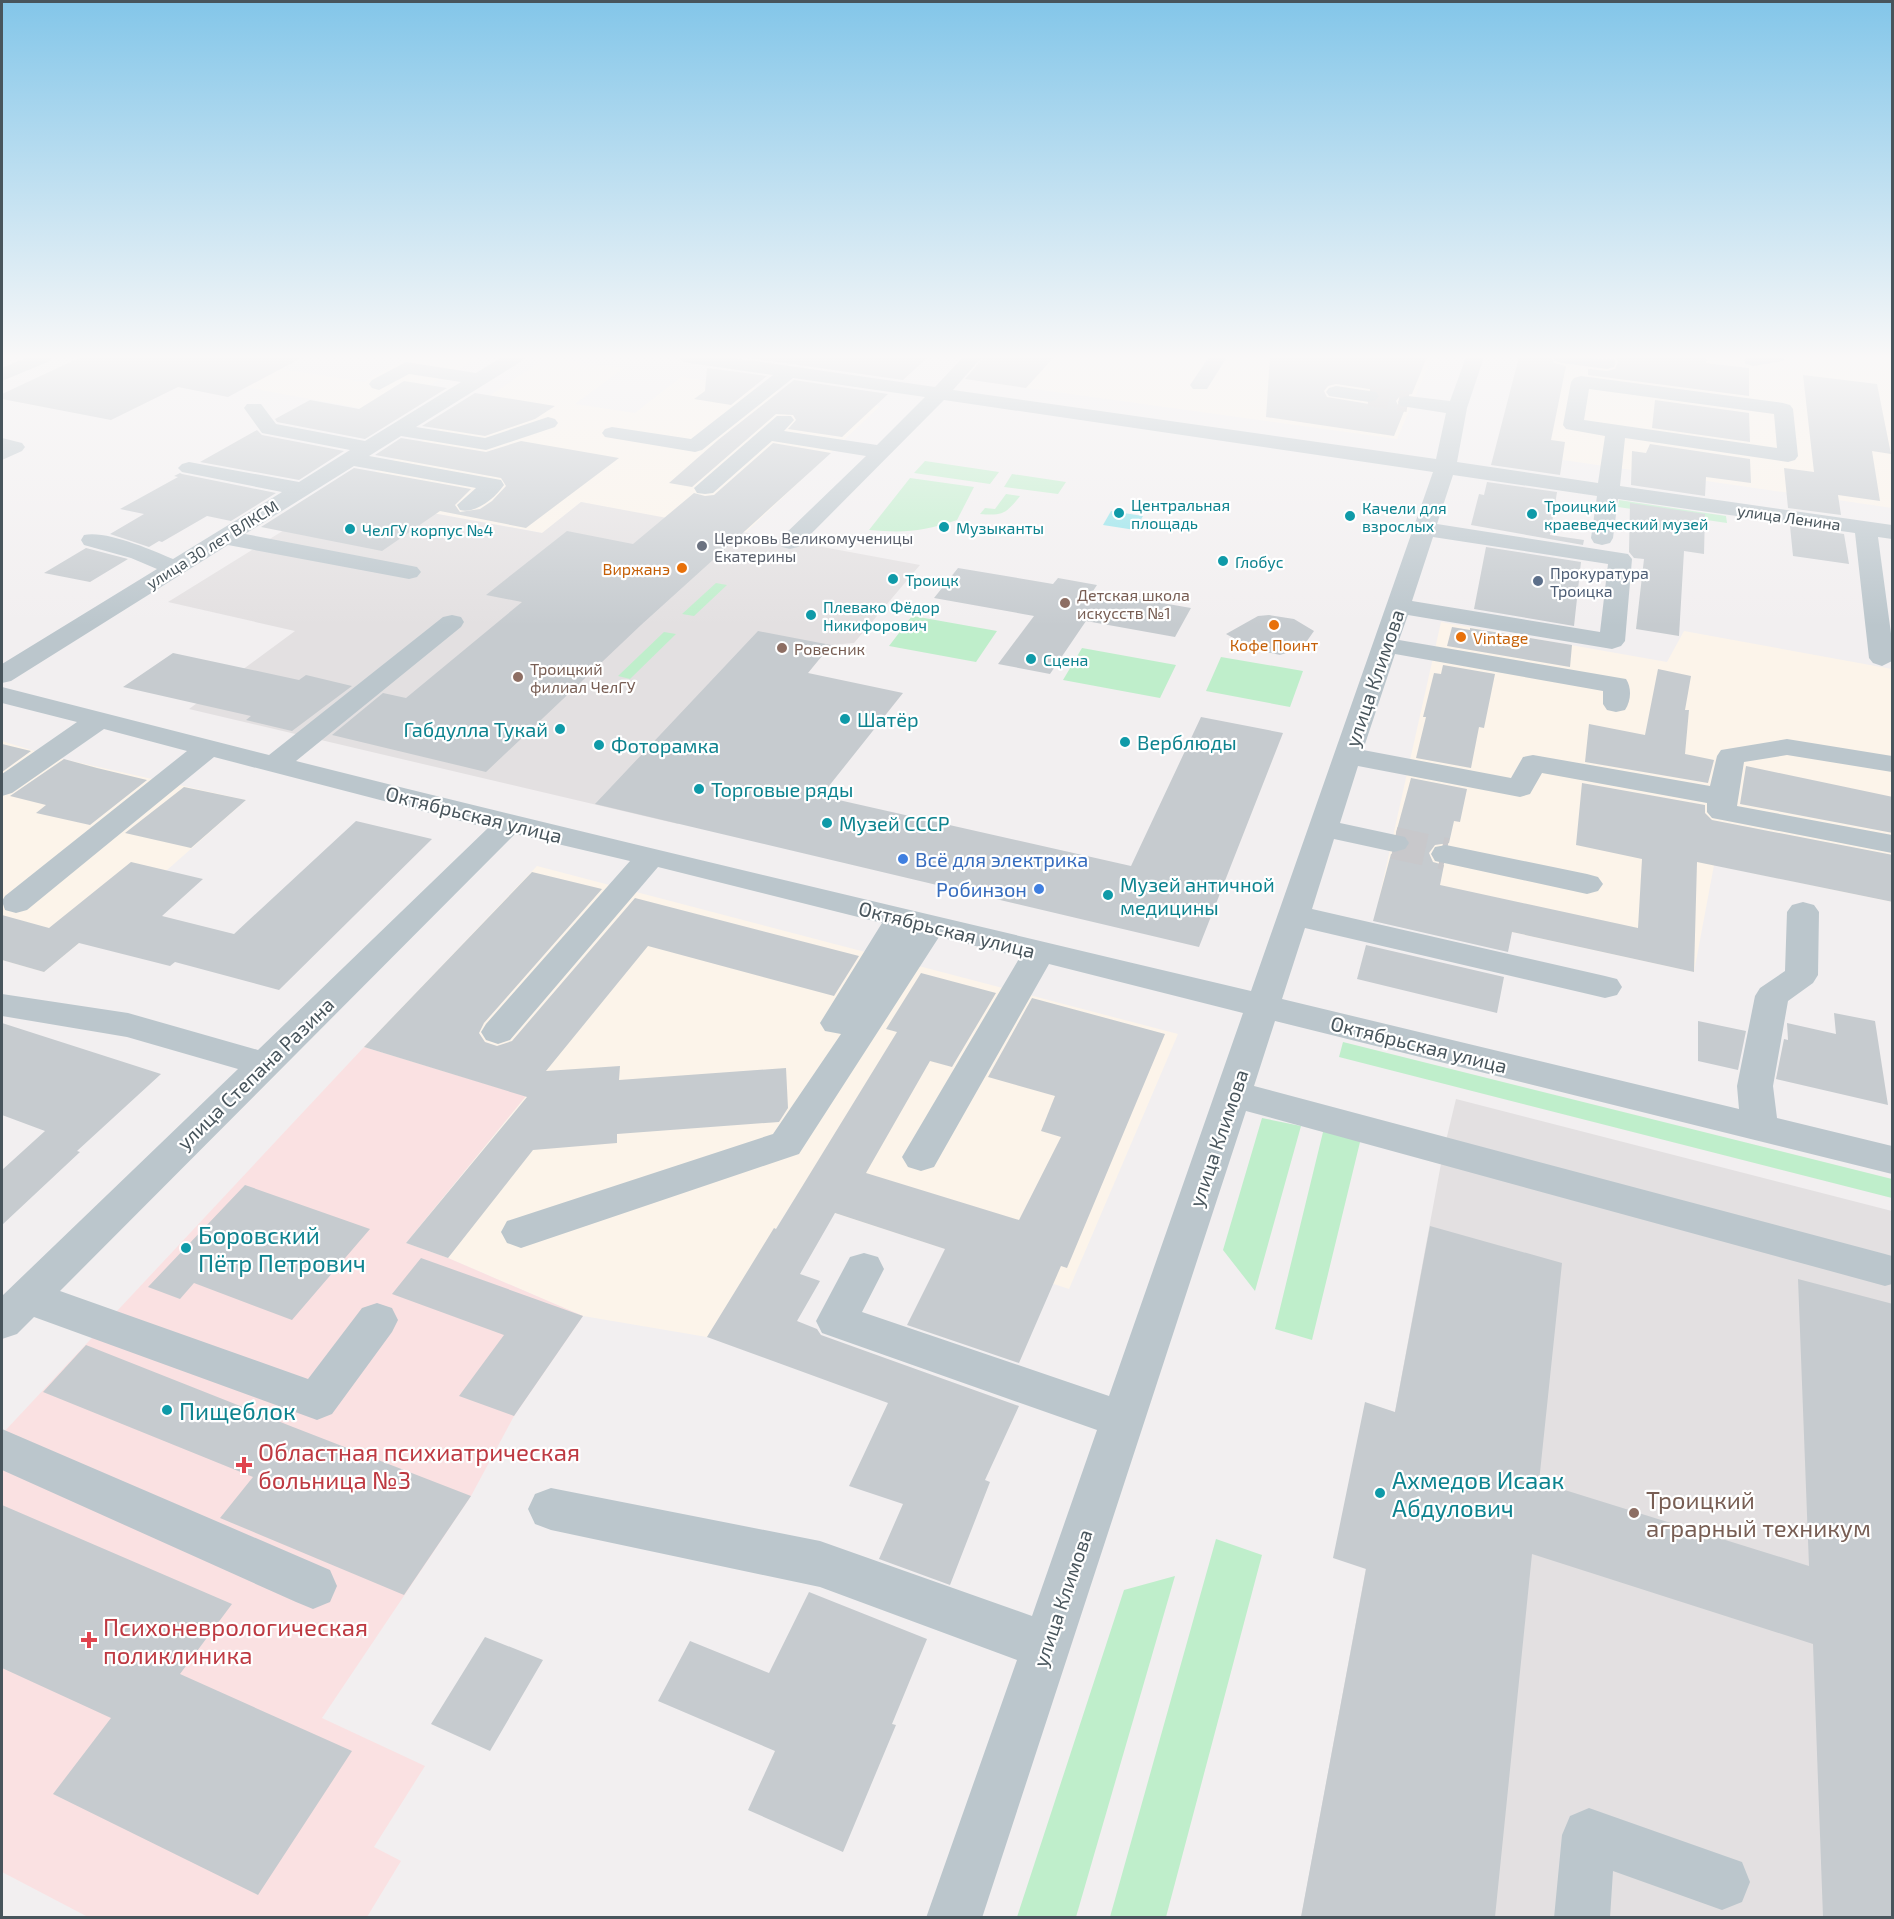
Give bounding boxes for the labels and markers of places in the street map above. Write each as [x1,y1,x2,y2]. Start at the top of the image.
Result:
place label: Центральная площадь [1131,495,1230,532]
place label: Троицкий краеведческий музей [1544,496,1708,534]
place label: Качели для взрослых [1362,498,1447,535]
marker: Центральная площадь [1112,506,1126,520]
marker: Троицкий краеведческий музей [1525,507,1539,521]
marker: Качели для взрослых [1343,509,1357,523]
place label: Музыканты [956,518,1044,538]
place label: ЧелГУ корпус №4 [362,520,494,540]
marker: Музыканты [937,520,951,534]
marker: ЧелГУ корпус №4 [343,522,357,536]
place label: Церковь Великомученицы Екатерины [714,528,913,565]
marker: Церковь Великомученицы Екатерины [695,539,709,553]
place label: Глобус [1235,552,1284,572]
marker: Глобус [1216,554,1230,568]
place label: Виржанэ [602,559,670,578]
marker: Виржанэ [675,561,689,575]
place label: Прокуратура Троицка [1550,563,1649,600]
place label: Троицк [905,570,959,589]
marker: Троицк [886,572,900,586]
marker: Прокуратура Троицка [1531,574,1545,588]
place label: Детская школа искусств №1 [1077,585,1190,623]
marker: Детская школа искусств №1 [1058,596,1072,610]
place label: Плевако Фёдор Никифорович [823,597,940,634]
marker: Плевако Фёдор Никифорович [804,608,818,622]
marker: Кофе Поинт [1267,618,1281,632]
place label: Vintage [1473,628,1528,647]
marker: Vintage [1454,630,1468,644]
place label: Кофе Поинт [1230,635,1319,654]
place label: Ровесник [794,639,866,658]
marker: Ровесник [775,641,789,655]
place label: Сцена [1043,650,1088,669]
marker: Сцена [1024,652,1038,666]
place label: Троицкий филиал ЧелГУ [530,659,636,696]
marker: Троицкий филиал ЧелГУ [511,670,525,684]
place label: Шатёр [857,707,919,731]
marker: Шатёр [838,712,852,726]
place label: Габдулла Тукай [404,717,548,742]
marker: Габдулла Тукай [553,722,567,736]
place label: Верблюды [1137,730,1237,754]
place label: Фоторамка [611,733,719,757]
marker: Верблюды [1118,735,1132,749]
marker: Фоторамка [592,738,606,752]
place label: Торговые ряды [711,777,853,801]
marker: Торговые ряды [692,782,706,796]
place label: Музей СССР [839,811,950,836]
marker: Музей СССР [820,816,834,830]
place label: Всё для электрика [915,847,1088,871]
marker: Всё для электрика [896,852,910,866]
place label: Музей античной медицины [1120,872,1275,919]
place label: Робинзон [936,877,1027,901]
marker: Робинзон [1032,882,1046,896]
marker: Музей античной медицины [1101,888,1115,902]
place label: Боровский Пётр Петрович [198,1220,366,1277]
marker: Боровский Пётр Петрович [179,1241,193,1255]
place label: Пищеблок [179,1396,296,1425]
marker: Пищеблок [160,1403,174,1417]
place label: Областная психиатрическая больница №3 [258,1437,580,1494]
marker: Областная психиатрическая больница №3 [235,1456,253,1474]
place label: Ахмедов Исаак Абдулович [1392,1465,1565,1523]
place label: Троицкий аграрный техникум [1646,1485,1871,1543]
marker: Ахмедов Исаак Абдулович [1373,1486,1387,1500]
marker: Троицкий аграрный техникум [1627,1506,1641,1520]
place label: Психоневрологическая поликлиника [103,1612,368,1669]
marker: Психоневрологическая поликлиника [80,1631,98,1649]

